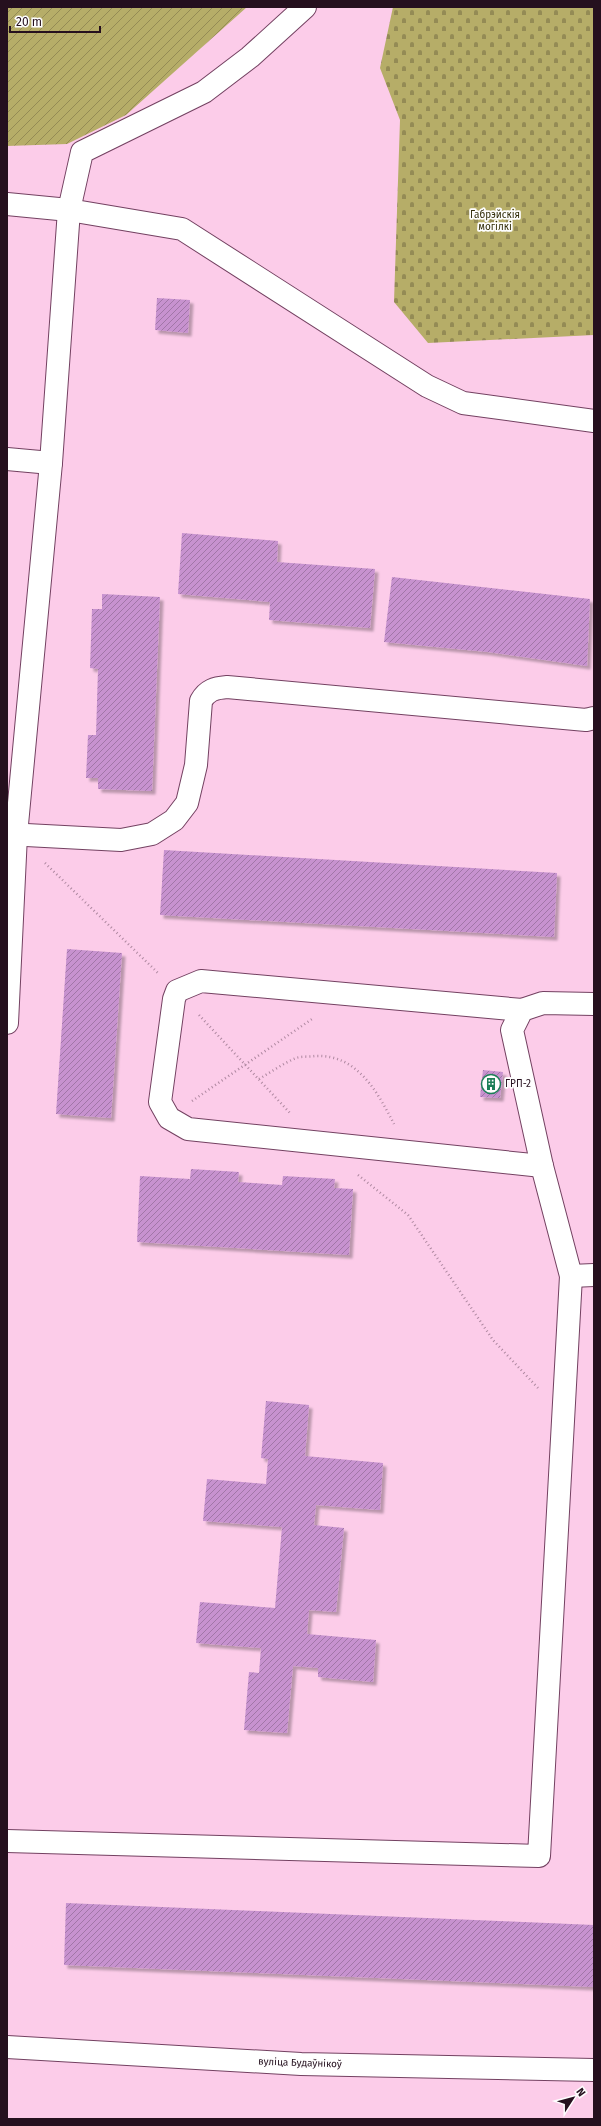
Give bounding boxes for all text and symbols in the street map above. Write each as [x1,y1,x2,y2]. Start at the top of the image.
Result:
scale bar [10,8,100,34]
text: 20 m [16,15,42,29]
park label: Габрэйскія могілкі [470,208,520,233]
building icon: ГРП-2 [480,1073,502,1095]
place label: ГРП-2 [505,1078,531,1090]
street label: вуліца Будаўнікоў [258,2055,342,2070]
north arrow [553,2078,593,2118]
text: N [573,2086,588,2099]

